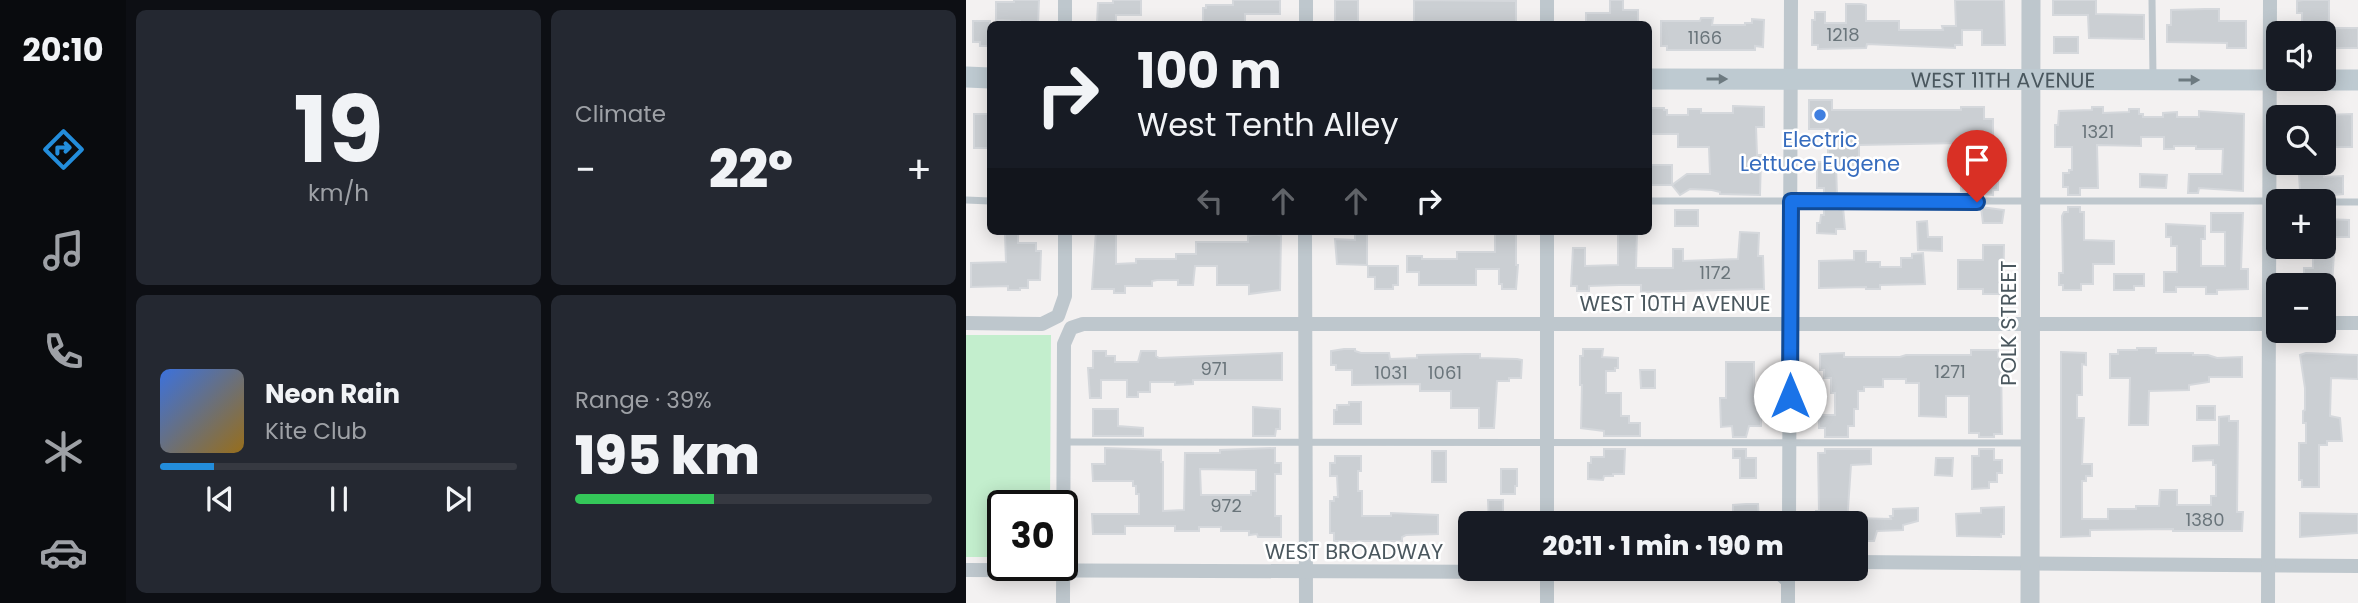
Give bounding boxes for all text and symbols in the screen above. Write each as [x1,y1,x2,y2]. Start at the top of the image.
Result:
map controls [2266,21,2336,343]
button: sound [2266,21,2336,91]
house number: 1218 [1826,22,1860,47]
house number: 1166 [1688,25,1722,50]
text: 20:10 [22,27,104,72]
text: 100 m [1137,37,1282,105]
icon: right [1022,49,1113,140]
street label: WEST 11TH AVENUE [1911,65,2095,94]
text: 19 [293,66,384,194]
one-way arrow [1706,73,1728,85]
one-way arrow [2178,74,2200,86]
text: Climate [575,98,666,130]
text: West Tenth Alley [1137,102,1398,147]
button: search [2266,105,2336,175]
marker: Electric Lettuce Eugene [1812,107,1828,123]
house number: 1321 [2082,119,2114,144]
icon: directions [39,125,88,174]
place label: Electric Lettuce Eugene [1740,125,1900,178]
pin [1947,130,2007,202]
text: 22° [709,133,793,206]
icon: arrive [1958,141,1996,179]
text: − [575,143,596,196]
text: + [906,143,932,196]
text: km/h [308,177,369,209]
icon: left [1191,182,1229,220]
icon: ahead [1264,182,1302,220]
icon: ahead [1337,182,1375,220]
icon: right [1410,182,1448,220]
button: + [2266,189,2336,259]
icon: music [39,226,88,275]
house number: 1172 [1699,260,1731,285]
street label: POLK STREET [1994,260,2023,386]
button: − [2266,273,2336,343]
street label: WEST 10TH AVENUE [1580,289,1770,318]
icon: phone [39,327,88,376]
house number: 971 [1201,356,1227,381]
position arrow [1753,359,1827,433]
house number: 1271 [1934,359,1966,384]
house number: 1031 [1374,360,1408,385]
house number: 1061 [1428,360,1462,385]
text: Neon Rain [265,376,400,412]
text: Range · 39% [575,384,712,416]
text: Kite Club [265,415,367,447]
text: 195 km [575,419,760,492]
icon: climate [39,427,88,476]
icon: previous [201,480,239,518]
icon: pause [320,480,358,518]
icon: next [439,480,477,518]
speed limit sign: 30 [987,490,1078,581]
house number: 972 [1210,493,1242,518]
house number: 1380 [2185,507,2225,532]
icon: car [39,528,88,577]
text: 20:11 · 1 min · 190 m [1543,528,1783,564]
street label: WEST BROADWAY [1265,537,1443,566]

